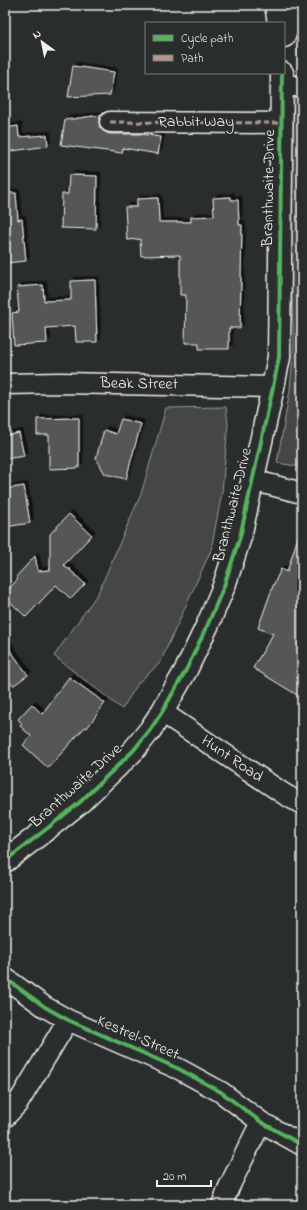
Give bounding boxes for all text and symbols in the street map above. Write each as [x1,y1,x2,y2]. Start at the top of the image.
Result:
north arrow [22,22,62,62]
legend [145,22,285,74]
text: N [30,26,45,43]
text: Cycle path [181,30,233,49]
text: Path [181,50,204,68]
street label: Rabbit Way [158,110,234,134]
street label: Branthwaite Drive [256,128,282,248]
street label: Beak Street [99,371,179,397]
street label: Branthwaite Drive [207,444,259,566]
street label: Hunt Road [196,729,268,789]
street label: Branthwaite Drive [24,737,128,835]
street label: Kestrel Street [93,1009,183,1067]
scale bar [157,1162,211,1188]
text: 20 m [163,1168,186,1186]

